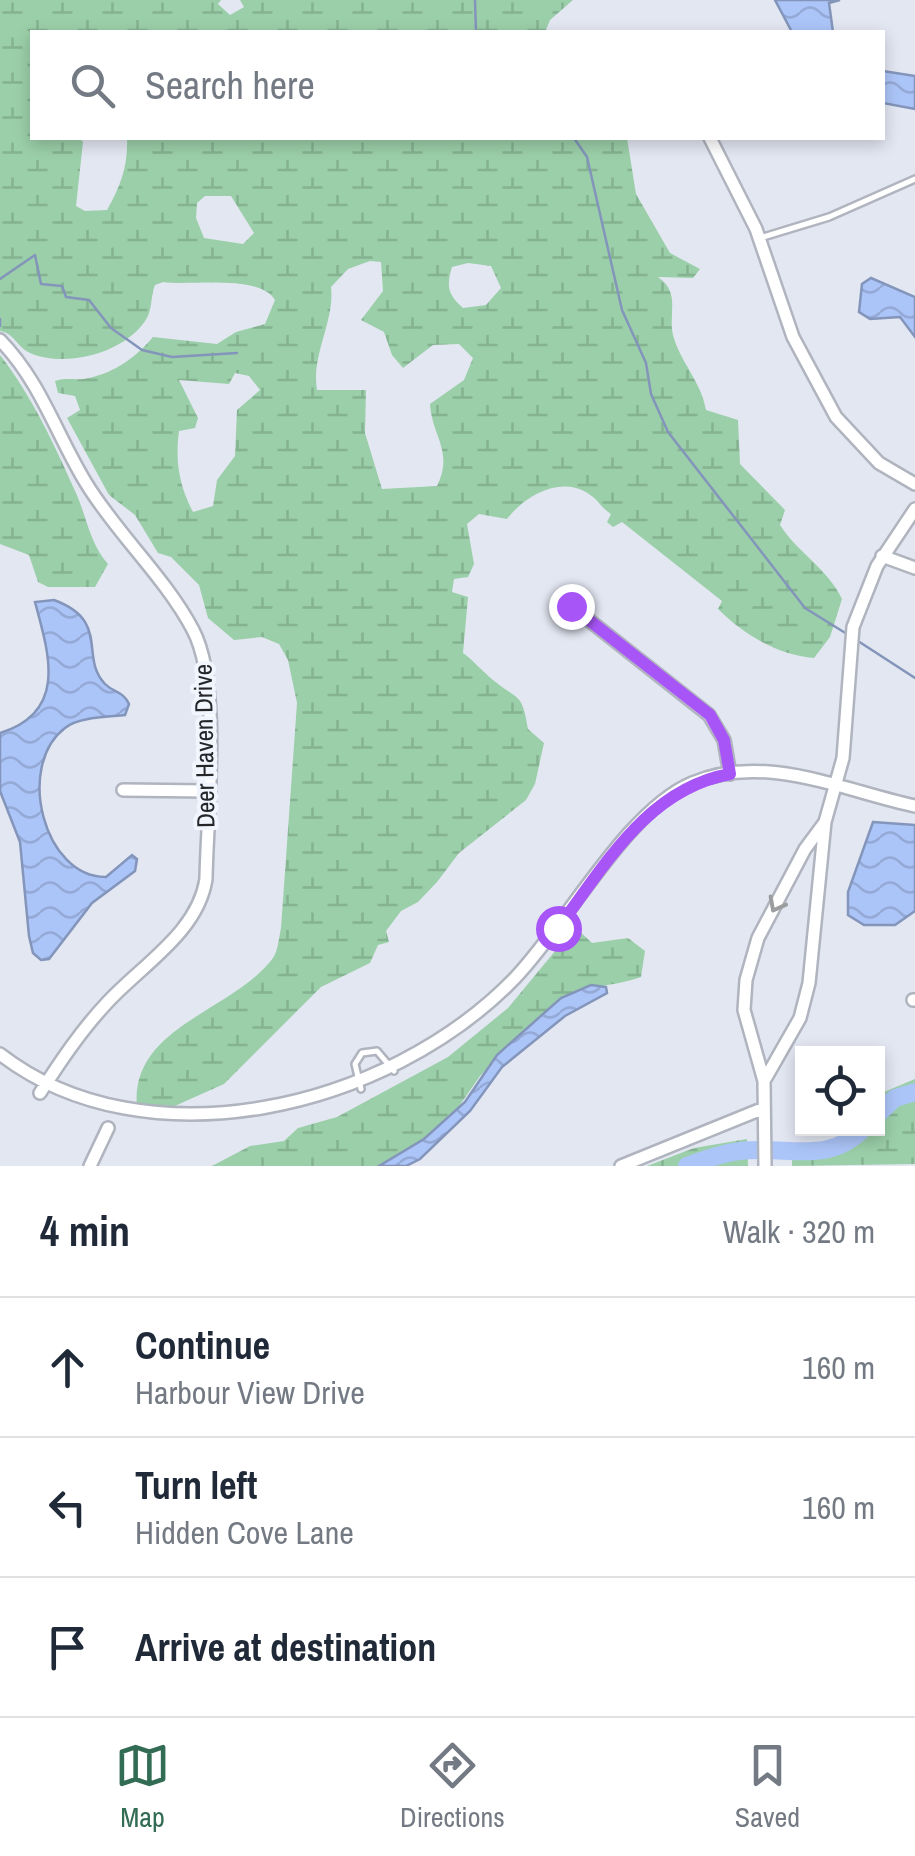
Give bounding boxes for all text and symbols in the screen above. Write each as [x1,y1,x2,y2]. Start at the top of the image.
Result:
search box [30,30,885,140]
icon: search [65,58,120,113]
text: Search here [145,60,315,111]
route end [549,584,595,630]
street label: Deer Haven Drive [186,664,222,828]
one-way arrow [769,895,788,913]
route start [536,906,582,952]
map controls [795,1046,885,1136]
button: locate [795,1046,885,1136]
text: 4 min [40,1203,130,1259]
text: Walk · 320 m [723,1210,875,1253]
text: Continue [135,1320,270,1371]
icon: ahead [40,1340,95,1395]
text: 160 m [802,1346,875,1389]
text: Harbour View Drive [135,1371,365,1414]
text: Turn left [135,1460,257,1511]
icon: left [40,1480,95,1535]
text: 160 m [802,1486,875,1529]
text: Hidden Cove Lane [135,1511,354,1554]
icon: arrive [40,1620,95,1675]
text: Arrive at destination [135,1622,436,1673]
tab: Map [115,1738,170,1836]
tab: Directions [400,1738,505,1836]
tab: Saved [735,1738,800,1836]

